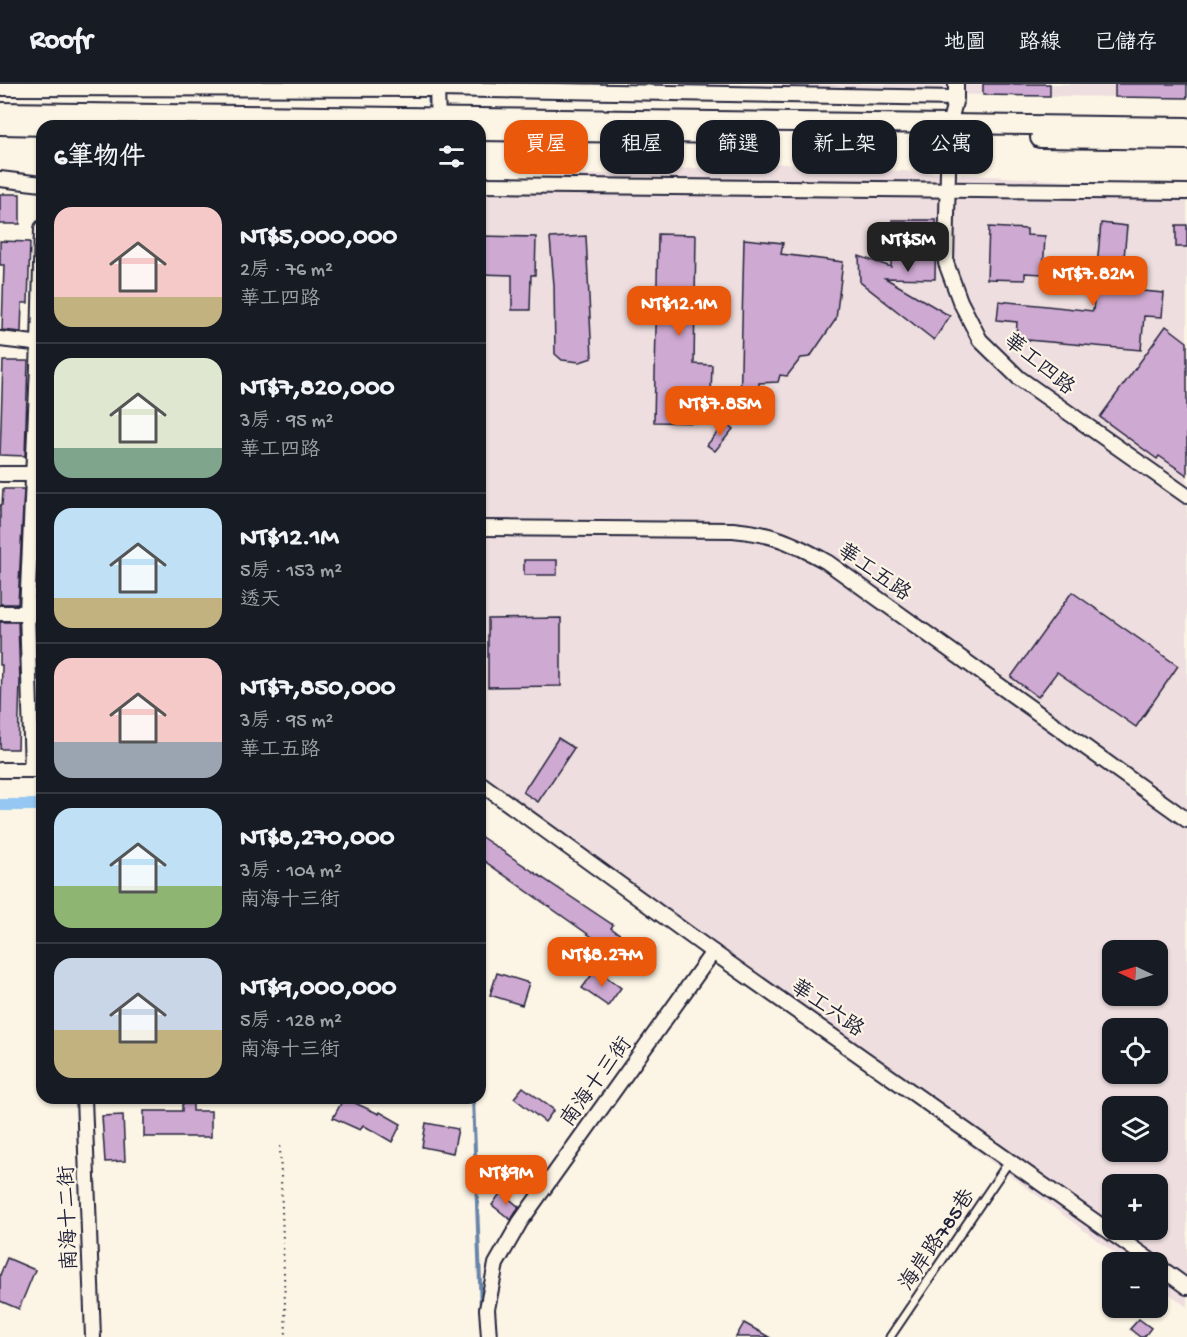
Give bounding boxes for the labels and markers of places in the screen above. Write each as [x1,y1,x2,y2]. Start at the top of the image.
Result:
pin: NT$5M [866,222,950,273]
pin: NT$7.82M [1031,256,1155,307]
pin: NT$12.1M [617,286,741,337]
pin: NT$7.85M [658,386,782,437]
pin: NT$8.27M [540,937,664,988]
pin: NT$9M [464,1155,548,1206]

